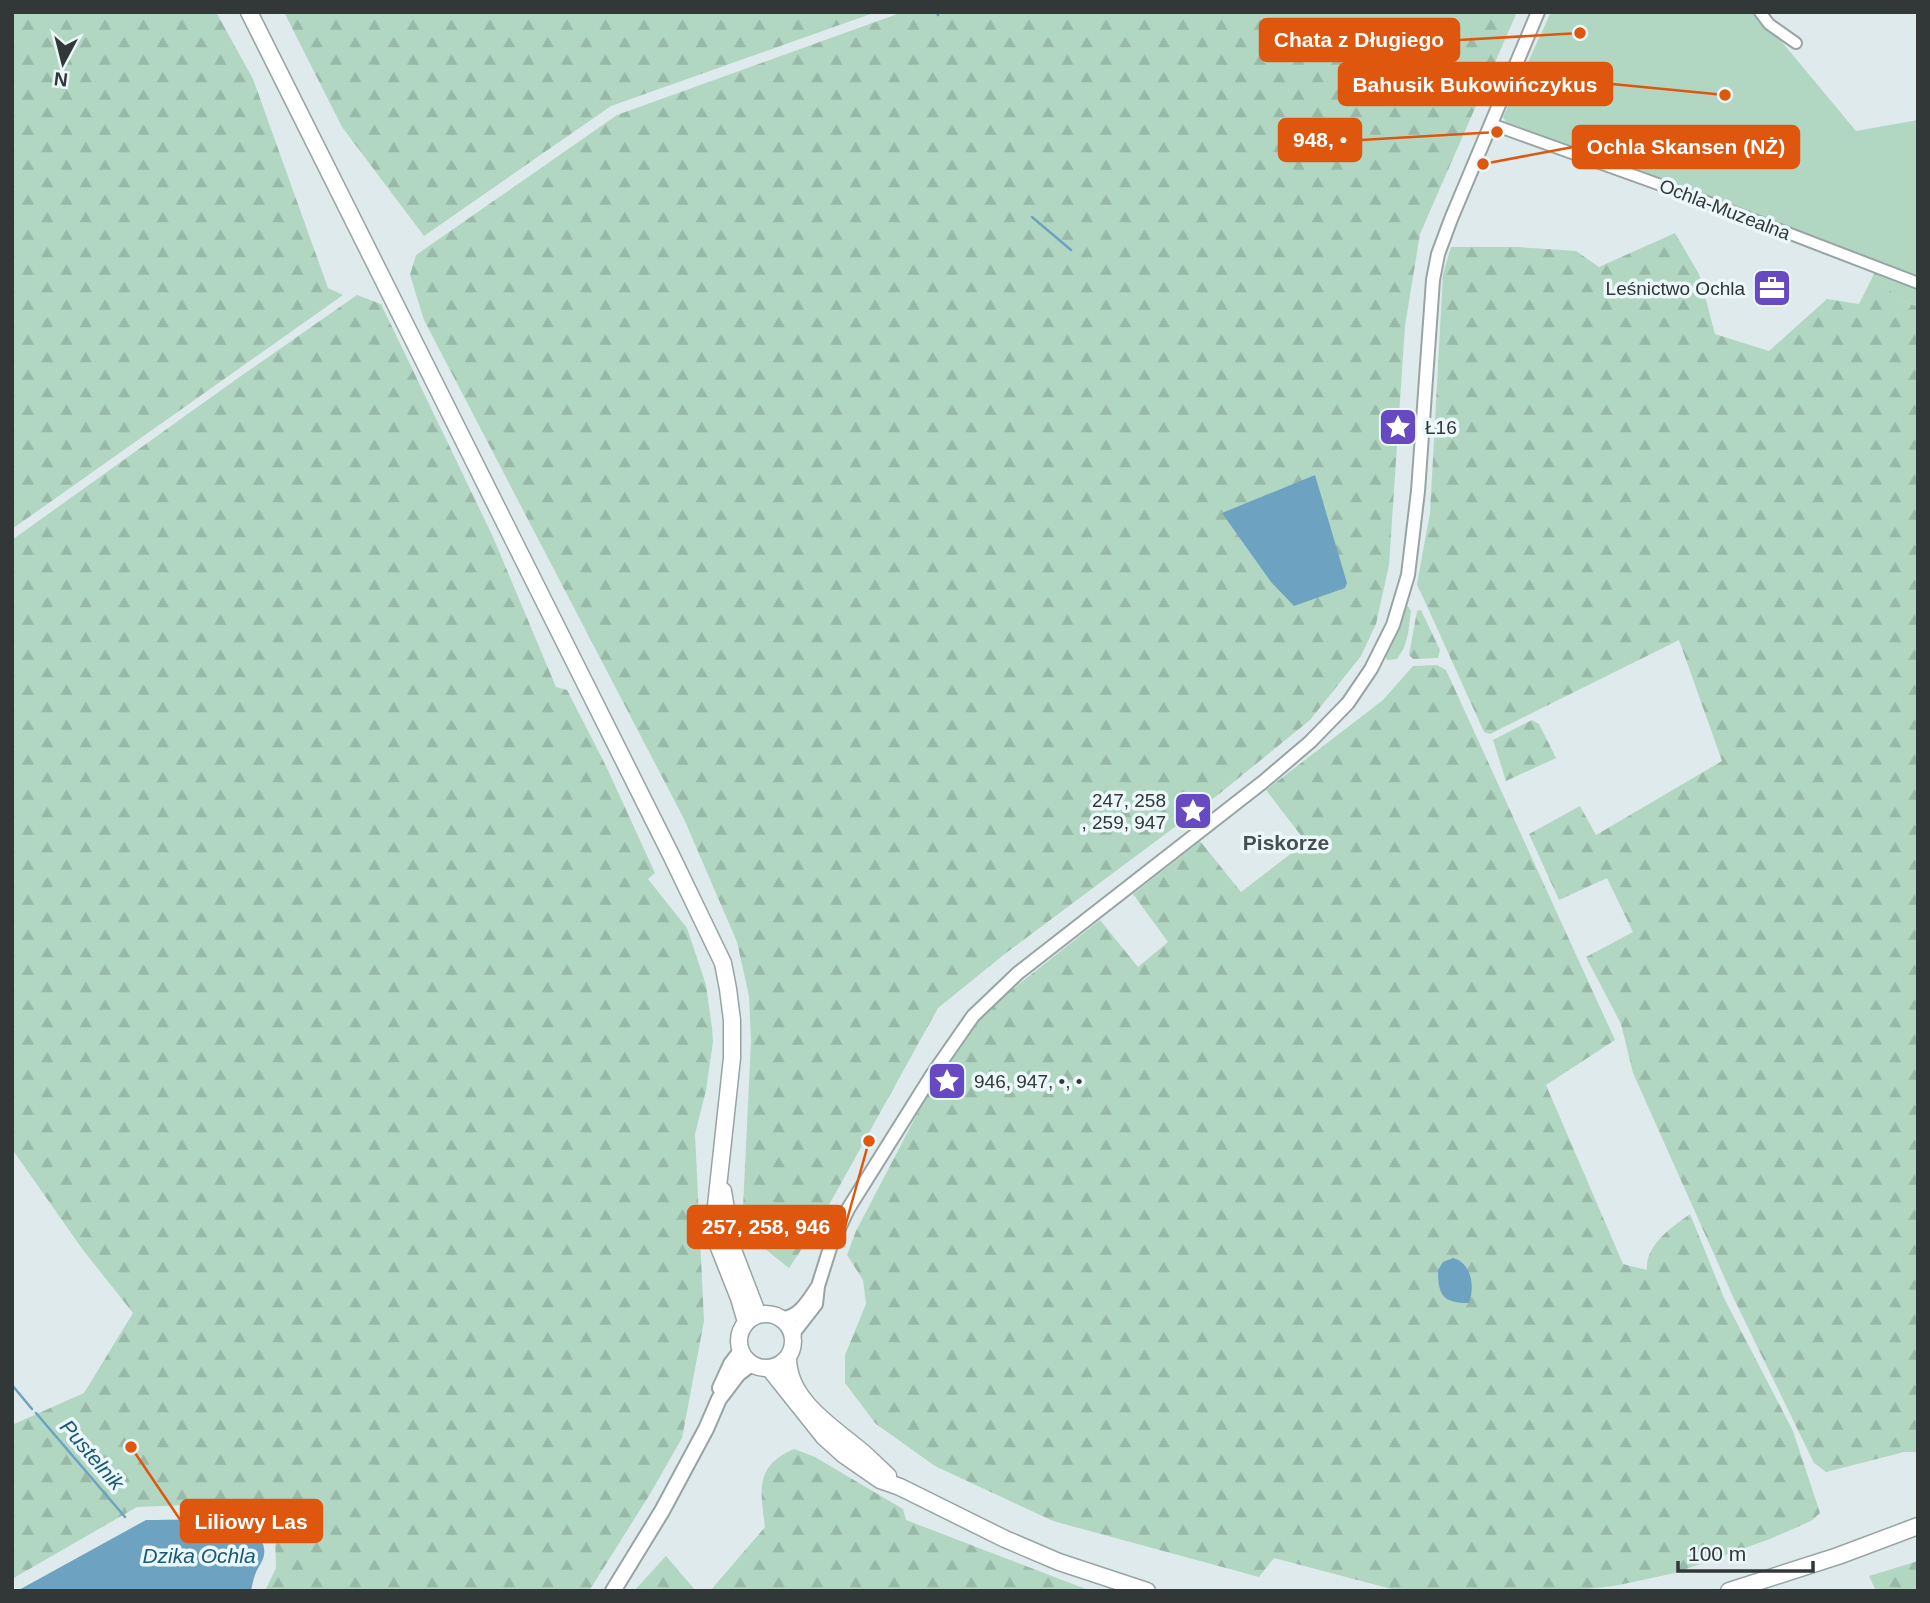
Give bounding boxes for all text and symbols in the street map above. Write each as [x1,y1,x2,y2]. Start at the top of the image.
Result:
callout: Chata z Długiego [1260,19,1459,61]
north arrow [28,28,98,98]
text: Chata z Długiego [1274,28,1444,51]
callout: Bahusik Bukowińczykus [1339,63,1612,105]
text: N [53,68,69,91]
text: Bahusik Bukowińczykus [1352,73,1598,96]
callout: 948, • [1279,119,1361,161]
callout: Ochla Skansen (NŻ) [1573,126,1799,168]
text: 948, • [1293,128,1347,151]
text: Ochla Skansen (NŻ) [1587,135,1785,158]
street label: Ochla-Muzealna [1656,175,1794,244]
office icon: Leśnictwo Ochla [1751,267,1793,309]
place label: Leśnictwo Ochla [1606,278,1745,299]
place icon: Ł16 [1377,406,1419,448]
place label: Ł16 [1425,417,1457,438]
place label: 247, 258 , 259, 947 [1081,790,1166,833]
place icon: 247, 258 , 259, 947 [1172,790,1214,832]
district label: Piskorze [1243,831,1329,854]
place icon: 946, 947, •, • [926,1060,968,1102]
place label: 946, 947, •, • [974,1071,1082,1092]
callout: 257, 258, 946 [688,1206,845,1248]
text: 257, 258, 946 [702,1215,830,1238]
water label: Pustelnik [56,1415,130,1495]
callout: Liliowy Las [181,1500,322,1542]
text: Liliowy Las [194,1510,308,1533]
scale bar [1678,1530,1813,1574]
text: 100 m [1688,1542,1746,1565]
water label: Dzika Ochla [142,1544,256,1567]

